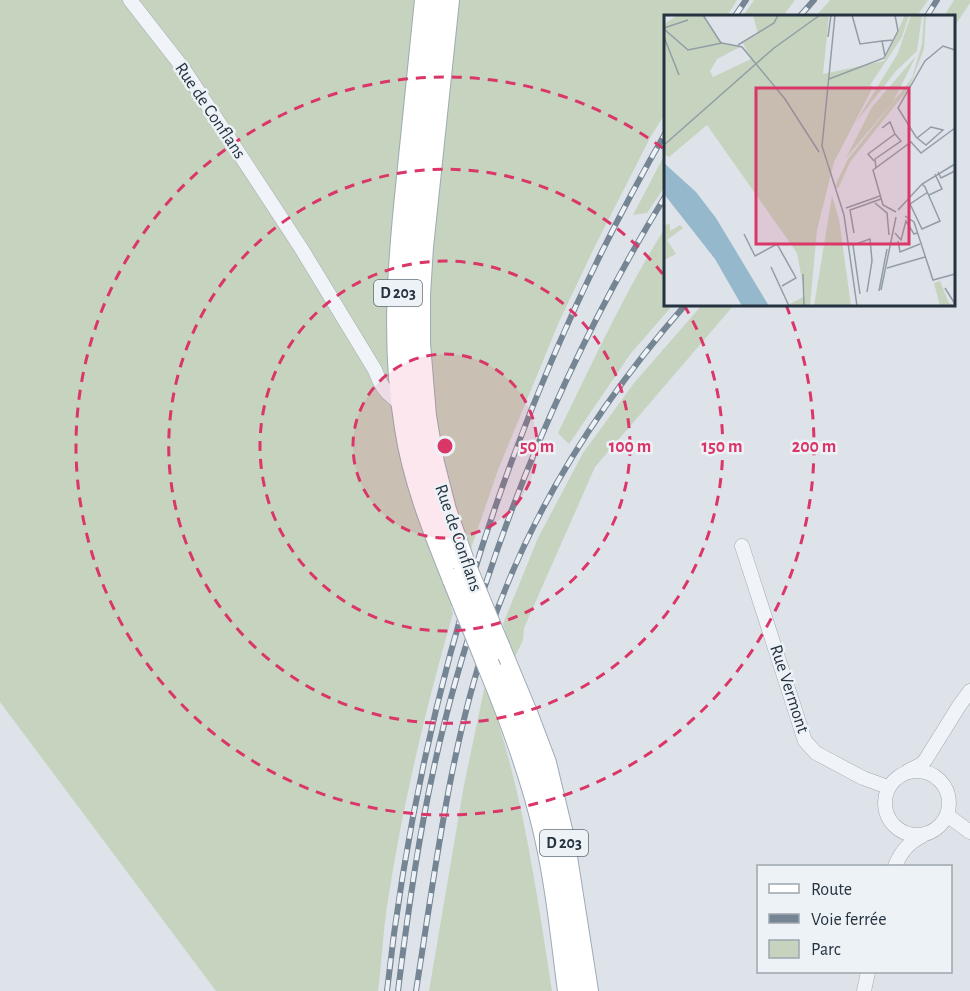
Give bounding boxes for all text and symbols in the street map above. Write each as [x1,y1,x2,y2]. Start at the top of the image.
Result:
inset map [664,15,955,306]
street label: Rue de Conflans [171,60,249,162]
road number: D 203 [374,280,422,306]
centre of rings [435,436,455,456]
text: 50 m [520,438,554,456]
text: 100 m [609,438,651,456]
text: 150 m [702,438,742,456]
text: 200 m [792,438,836,456]
street label: Rue de Conflans [431,482,485,594]
street label: Rue Vermont [766,643,812,736]
road number: D 203 [540,830,588,856]
legend [757,865,952,973]
text: Route [811,881,852,899]
text: Voie ferrée [811,911,886,929]
text: Parc [811,941,841,959]

